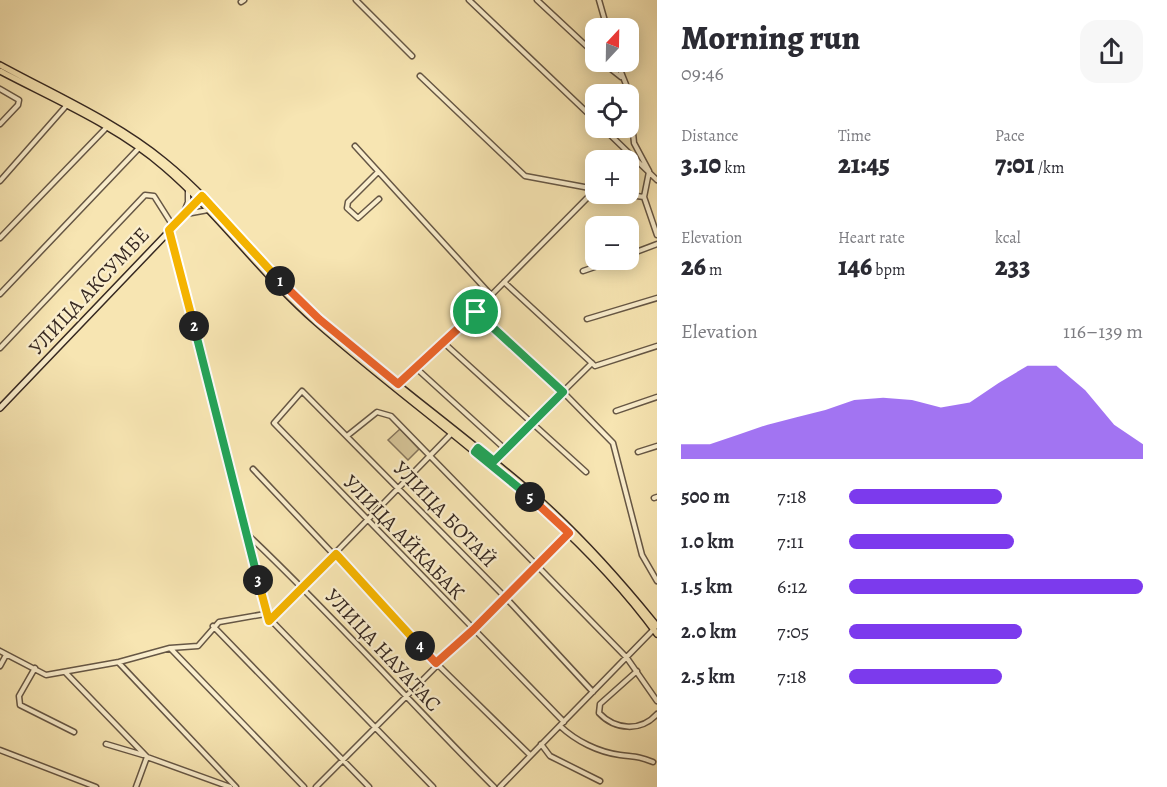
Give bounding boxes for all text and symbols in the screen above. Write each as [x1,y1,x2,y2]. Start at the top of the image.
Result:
text: Morning run [681,15,860,60]
north arrow [585,18,639,72]
map controls [585,18,639,270]
button: share [1080,20,1143,83]
text: 09:46 [681,60,724,87]
button: locate [585,84,639,138]
text: Distance [681,125,738,147]
text: Time [838,125,871,147]
text: Pace [995,125,1025,147]
text: 3.10 [681,147,721,182]
text: 21:45 [838,147,890,182]
text: 7:01 [995,147,1035,182]
button: + [585,150,639,204]
text: km [721,157,746,179]
text: /km [1035,157,1064,179]
button: − [585,216,639,270]
street label: УЛИЦА АКСУМБЕ [22,221,156,361]
text: Elevation [681,227,742,249]
text: Heart rate [838,227,905,249]
text: kcal [995,227,1021,249]
text: 26 [681,249,706,284]
text: 146 [838,249,872,284]
text: 233 [995,249,1030,284]
text: m [706,259,722,281]
text: bpm [872,259,905,281]
pin: 1 [265,266,295,296]
text: 1 [277,270,283,292]
pin [450,286,501,337]
icon: arrive [459,295,492,328]
pin: 2 [179,311,209,341]
text: 2 [190,315,198,337]
text: Elevation [681,318,758,345]
text: 116–139 m [1063,318,1143,345]
street label: УЛИЦА БОТАЙ [387,455,503,573]
street label: УЛИЦА АЙКАБАК [337,468,471,606]
pin: 5 [515,482,545,512]
text: 500 m [681,483,730,510]
text: 7:18 [777,483,807,510]
text: 5 [527,486,533,508]
text: 1.0 km [681,528,734,555]
text: 7:11 [777,528,804,555]
pin: 3 [243,565,273,595]
text: 3 [255,569,261,591]
text: 1.5 km [681,573,733,600]
text: 6:12 [777,573,807,600]
street label: УЛИЦА НАУАТАС [319,582,447,718]
text: 2.0 km [681,618,737,645]
text: 7:05 [777,618,809,645]
pin: 4 [405,631,435,661]
text: 4 [416,635,424,657]
text: 2.5 km [681,663,735,690]
text: 7:18 [777,663,807,690]

